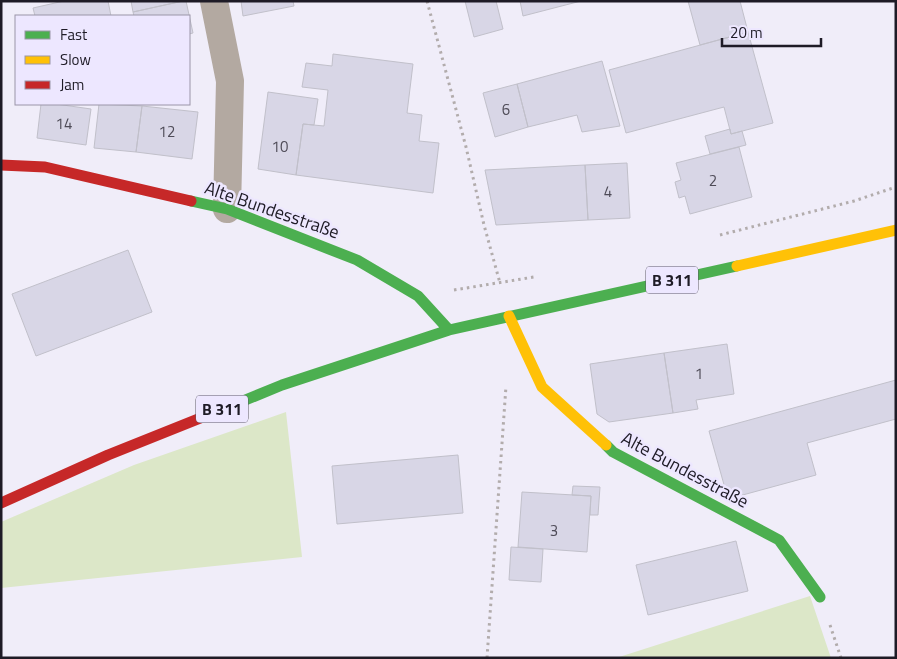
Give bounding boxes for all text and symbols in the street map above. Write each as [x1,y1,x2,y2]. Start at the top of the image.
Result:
legend [15,15,190,105]
scale bar [722,15,821,47]
text: 20 m [730,21,763,44]
text: Fast [60,23,88,46]
text: Slow [60,48,91,71]
text: Jam [60,73,84,96]
house number: 6 [502,98,510,121]
house number: 14 [56,112,72,135]
house number: 12 [159,120,175,143]
house number: 10 [272,135,288,158]
house number: 2 [709,169,717,192]
street label: Alte Bundesstraße [201,174,343,245]
house number: 4 [604,180,612,203]
road number: B 311 [646,266,698,294]
house number: 1 [695,362,703,385]
road number: B 311 [196,396,248,422]
street label: Alte Bundesstraße [617,425,754,515]
house number: 3 [550,519,558,542]

